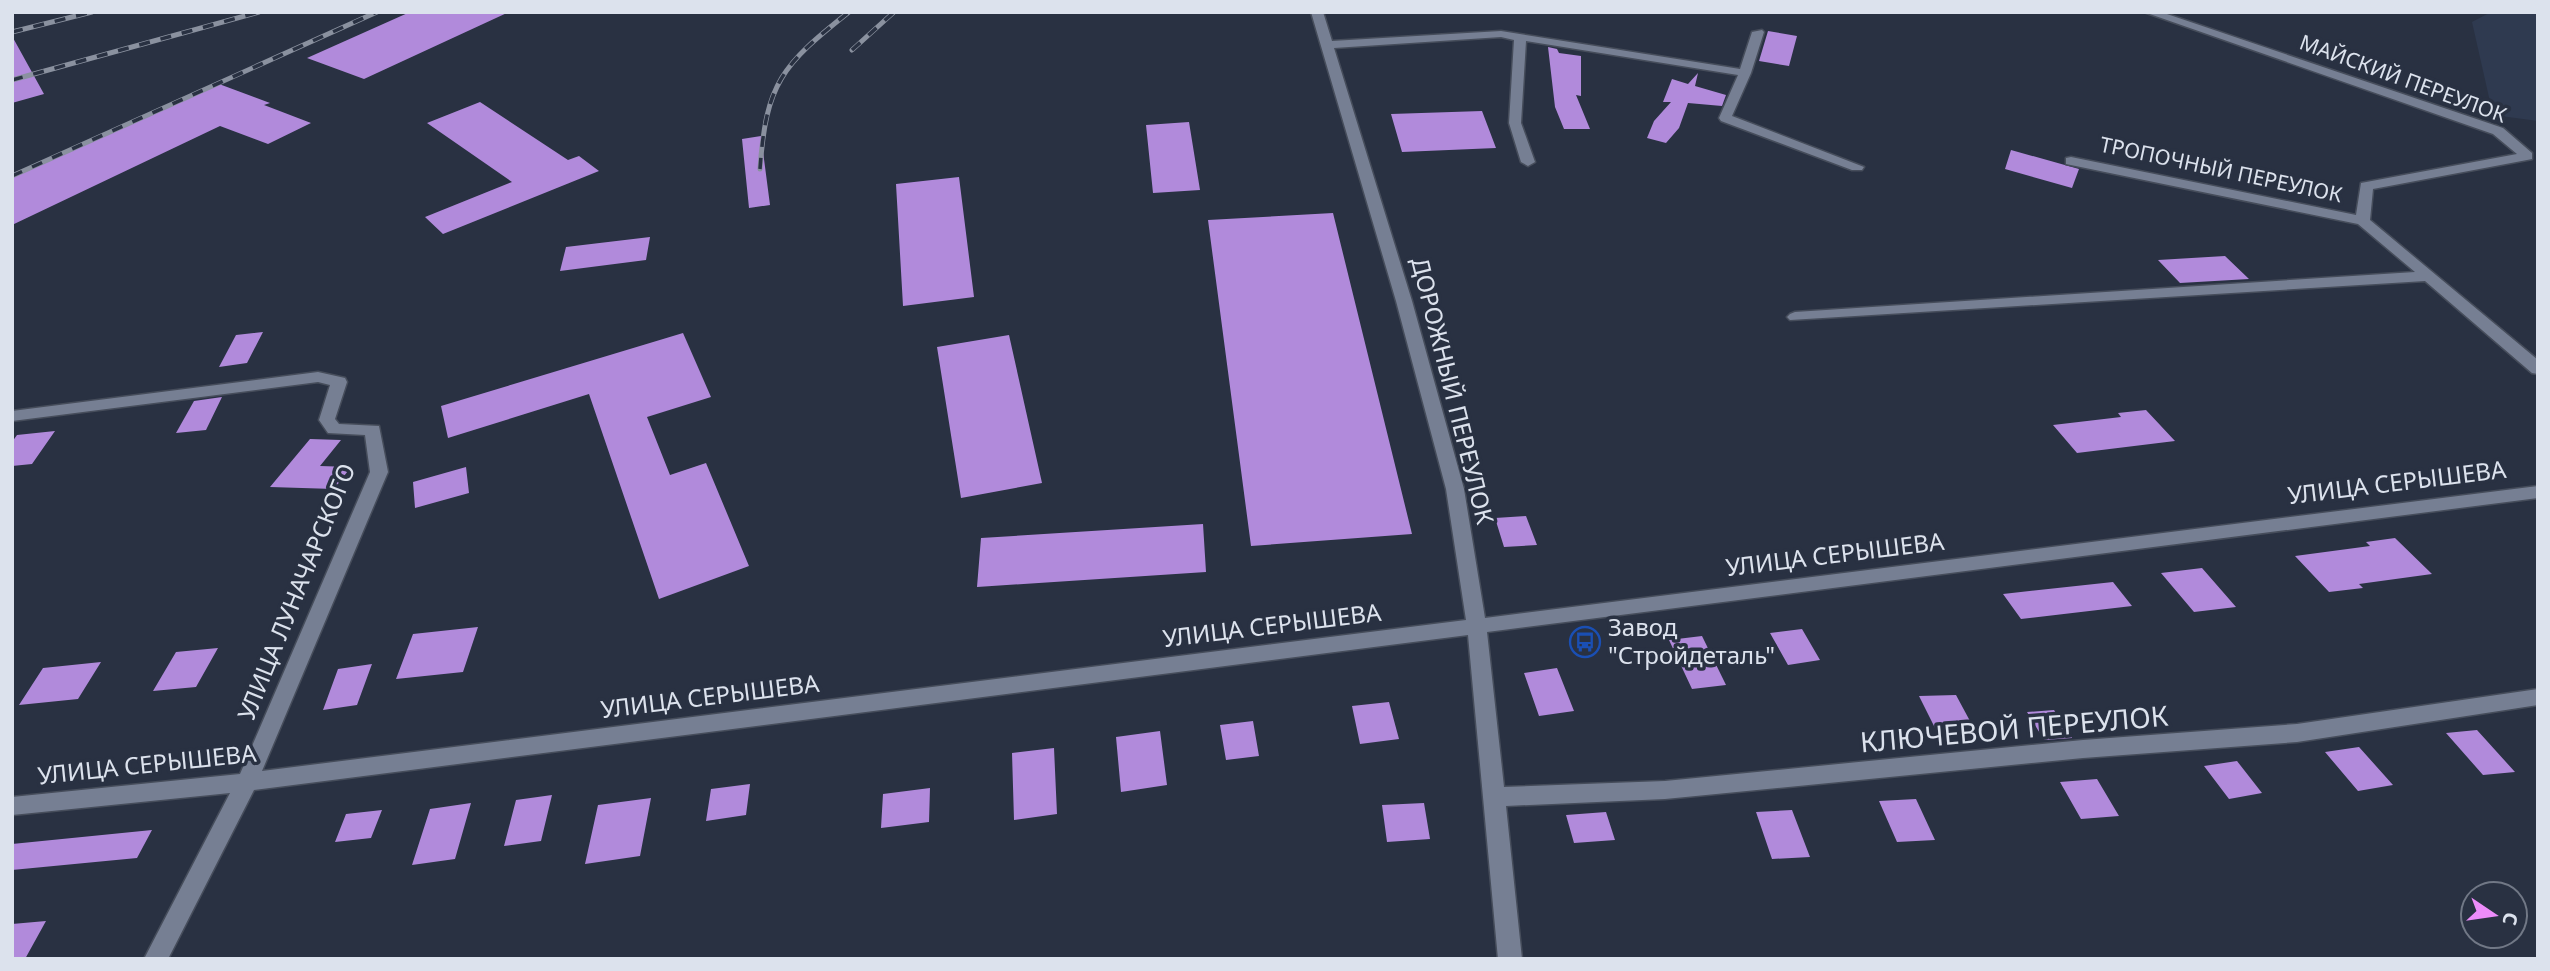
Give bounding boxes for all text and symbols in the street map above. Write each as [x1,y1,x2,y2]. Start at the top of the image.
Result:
street label: МАЙСКИЙ ПЕРЕУЛОК [2296,28,2511,129]
street label: ТРОПОЧНЫЙ ПЕРЕУЛОК [2098,130,2345,208]
street label: ДОРОЖНЫЙ ПЕРЕУЛОК [1404,254,1503,527]
street label: УЛИЦА СЕРЫШЕВА [2286,452,2508,511]
street label: УЛИЦА ЛУНАЧАРСКОГО [229,458,362,725]
street label: УЛИЦА СЕРЫШЕВА [1724,524,1946,583]
street label: УЛИЦА СЕРЫШЕВА [1161,595,1383,654]
place label: Завод "Стройдеталь" [1608,610,1775,671]
bus stop icon: Завод "Стройдеталь" [1568,625,1602,659]
street label: УЛИЦА СЕРЫШЕВА [599,666,821,725]
street label: КЛЮЧЕВОЙ ПЕРЕУЛОК [1858,696,2170,760]
street label: УЛИЦА СЕРЫШЕВА [36,736,258,791]
north arrow [2459,880,2529,950]
text: С [2497,910,2525,928]

